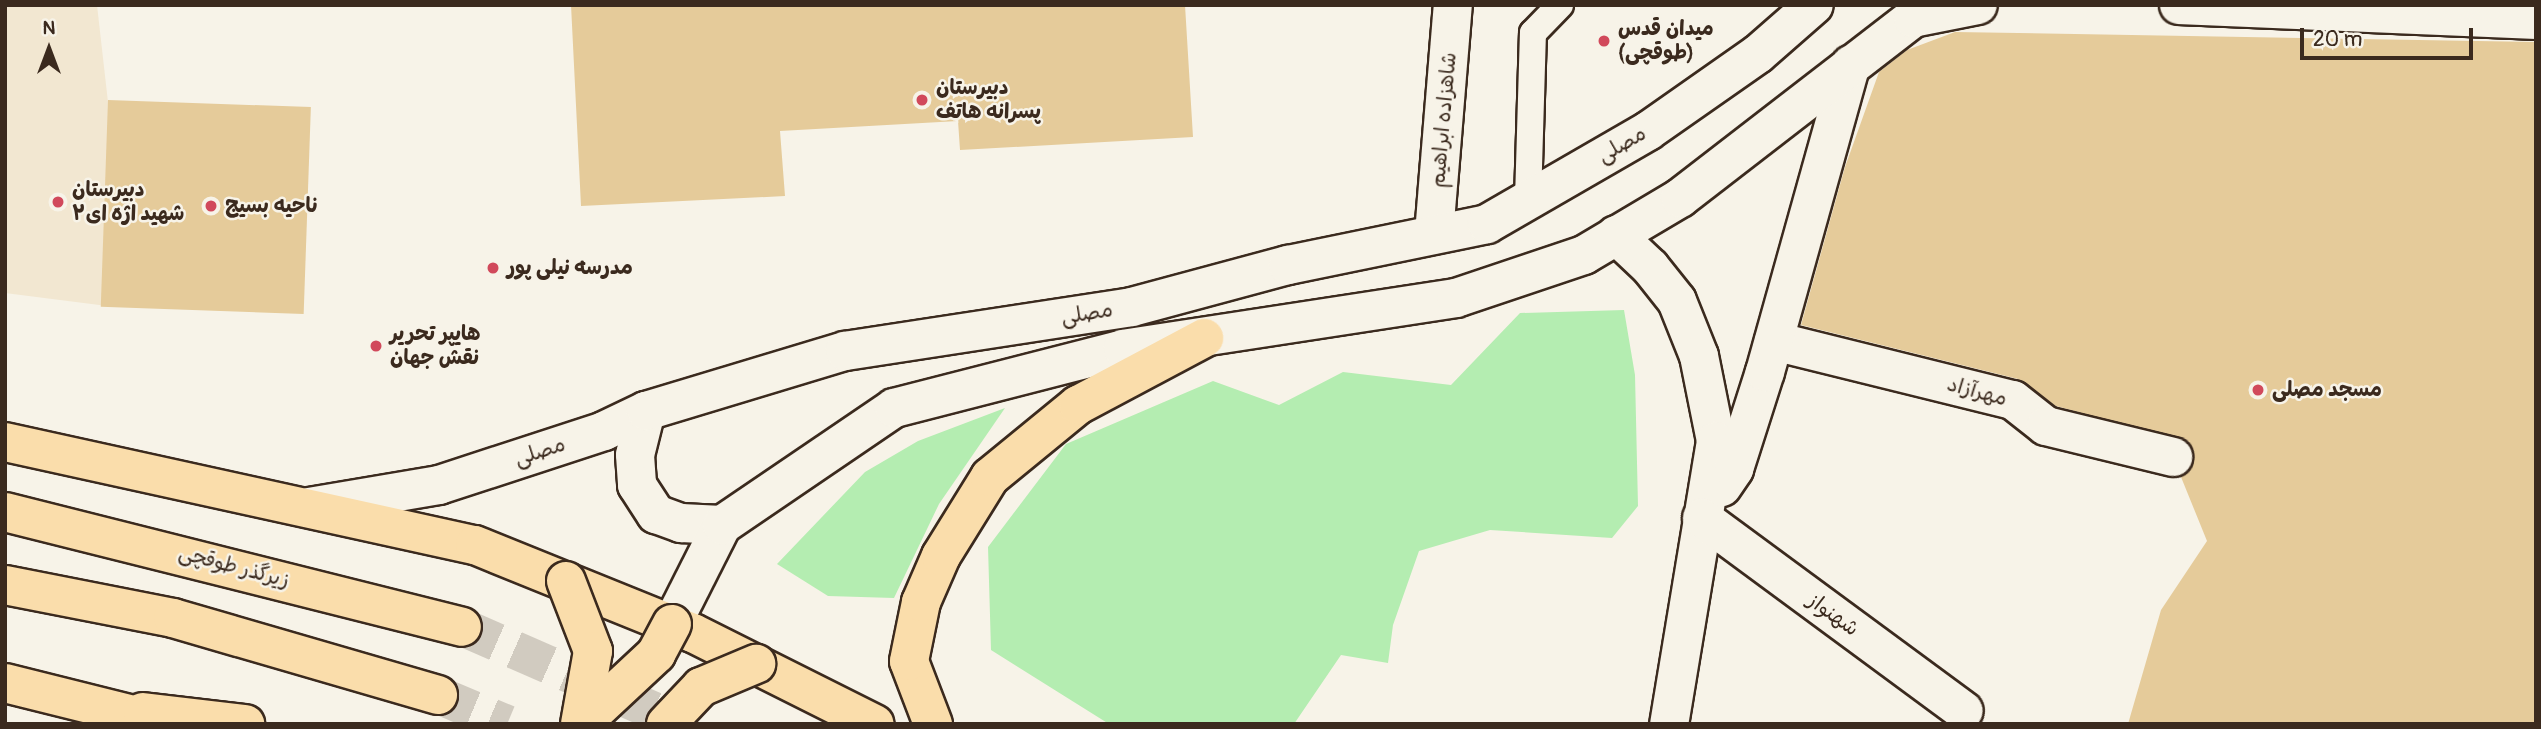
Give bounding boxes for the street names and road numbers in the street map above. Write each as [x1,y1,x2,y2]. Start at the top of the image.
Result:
street label: شاهزاده ابراهیم [1426,51,1462,189]
street label: مصلی [1593,121,1651,169]
street label: مصلی [1059,297,1115,331]
street label: مهرآزاد [1944,372,2010,412]
street label: مصلی [511,432,569,472]
street label: زیرگذر طوقچی [176,540,292,594]
street label: شهنواز [1802,588,1864,642]

